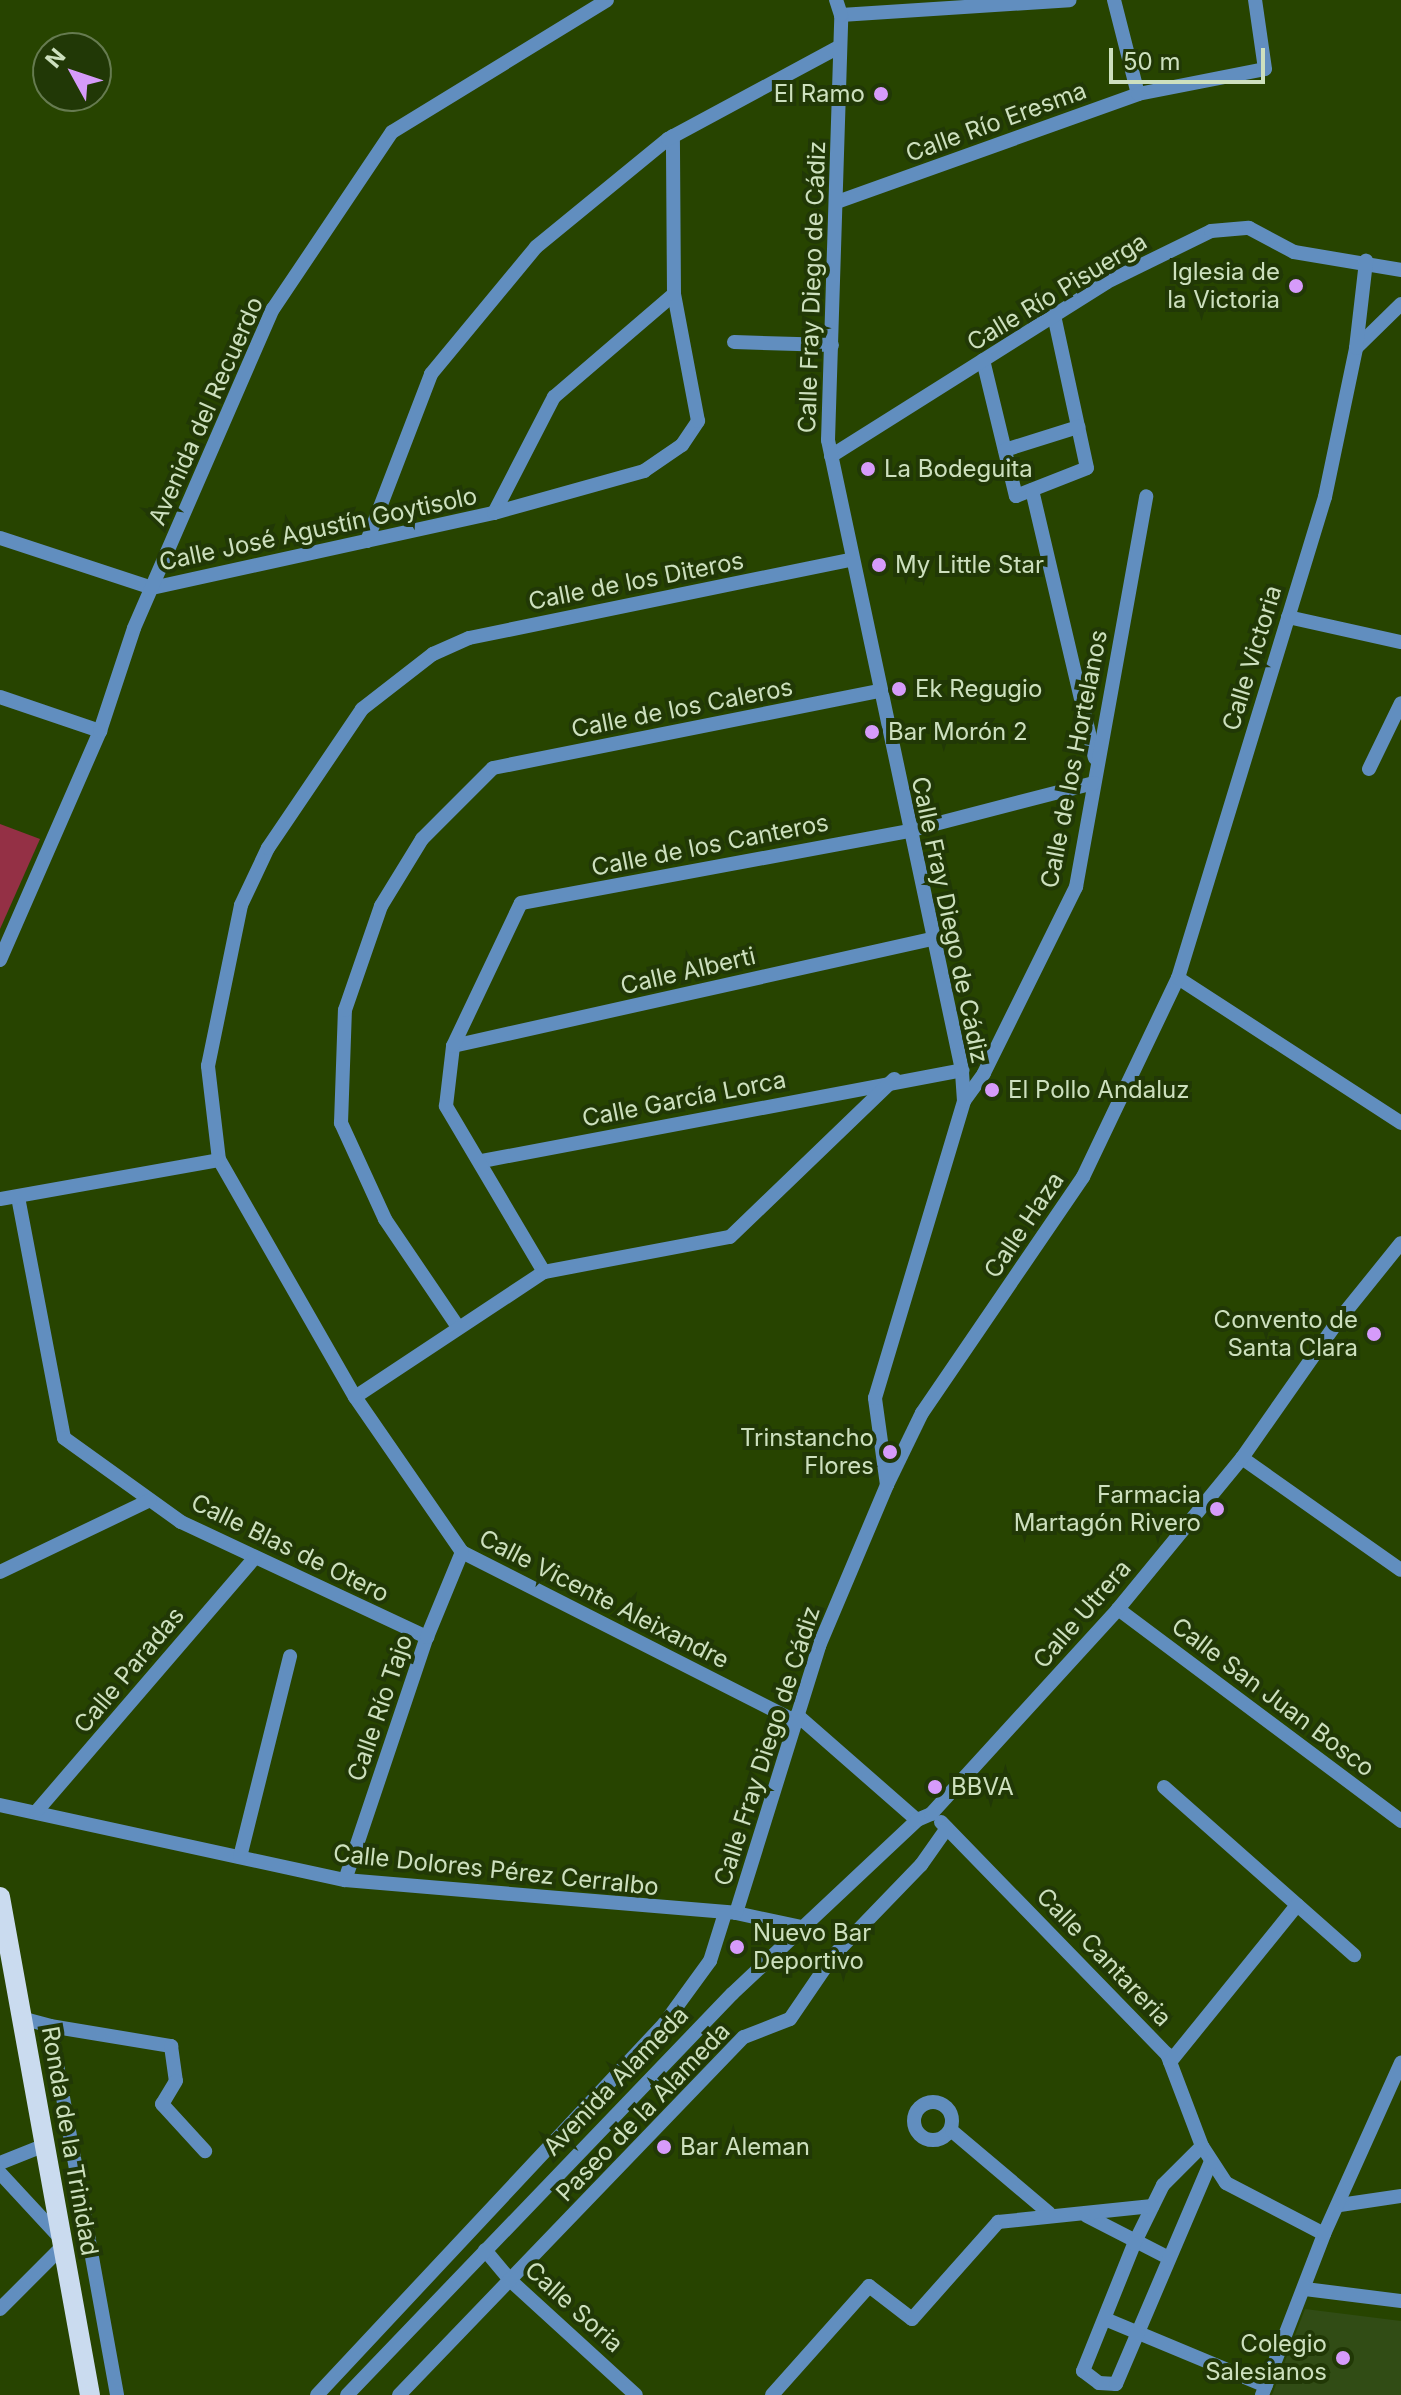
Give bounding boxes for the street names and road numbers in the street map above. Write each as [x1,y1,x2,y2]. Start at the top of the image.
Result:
street label: Calle Río Eresma [902,76,1090,168]
street label: Calle Fray Diego de Cádiz [793,140,831,434]
street label: Calle Río Pisuerga [962,227,1152,357]
street label: Avenida del Recuerdo [143,292,269,530]
street label: Calle José Agustín Goytisolo [156,481,480,577]
street label: Calle de los Diteros [526,546,746,616]
street label: Calle Victoria [1216,582,1288,734]
street label: Calle de los Hortelanos [1035,628,1113,890]
street label: Calle de los Caleros [569,672,795,744]
street label: Calle Fray Diego de Cádiz [906,774,994,1066]
street label: Calle de los Canteros [589,808,831,882]
street label: Calle Alberti [618,942,758,1000]
street label: Calle García Lorca [580,1065,788,1133]
street label: Calle Haza [978,1167,1070,1283]
street label: Calle Blas de Otero [187,1488,393,1608]
street label: Calle Vicente Aleixandre [474,1523,734,1675]
street label: Calle Utrera [1027,1554,1137,1674]
street label: Calle Paradas [68,1601,190,1739]
street label: Calle Fray Diego de Cádiz [708,1602,826,1890]
street label: Calle San Juan Bosco [1166,1611,1380,1783]
street label: Calle Río Tajo [341,1631,419,1785]
street label: Calle Dolores Pérez Cerralbo [332,1839,660,1901]
street label: Calle Cantareria [1031,1882,1177,2032]
street label: Avenida Alameda [538,2001,694,2161]
street label: Paseo de la Alameda [550,2017,736,2207]
street label: Ronda de la Trinidad [36,2024,104,2258]
street label: Calle Soria [519,2256,629,2358]

